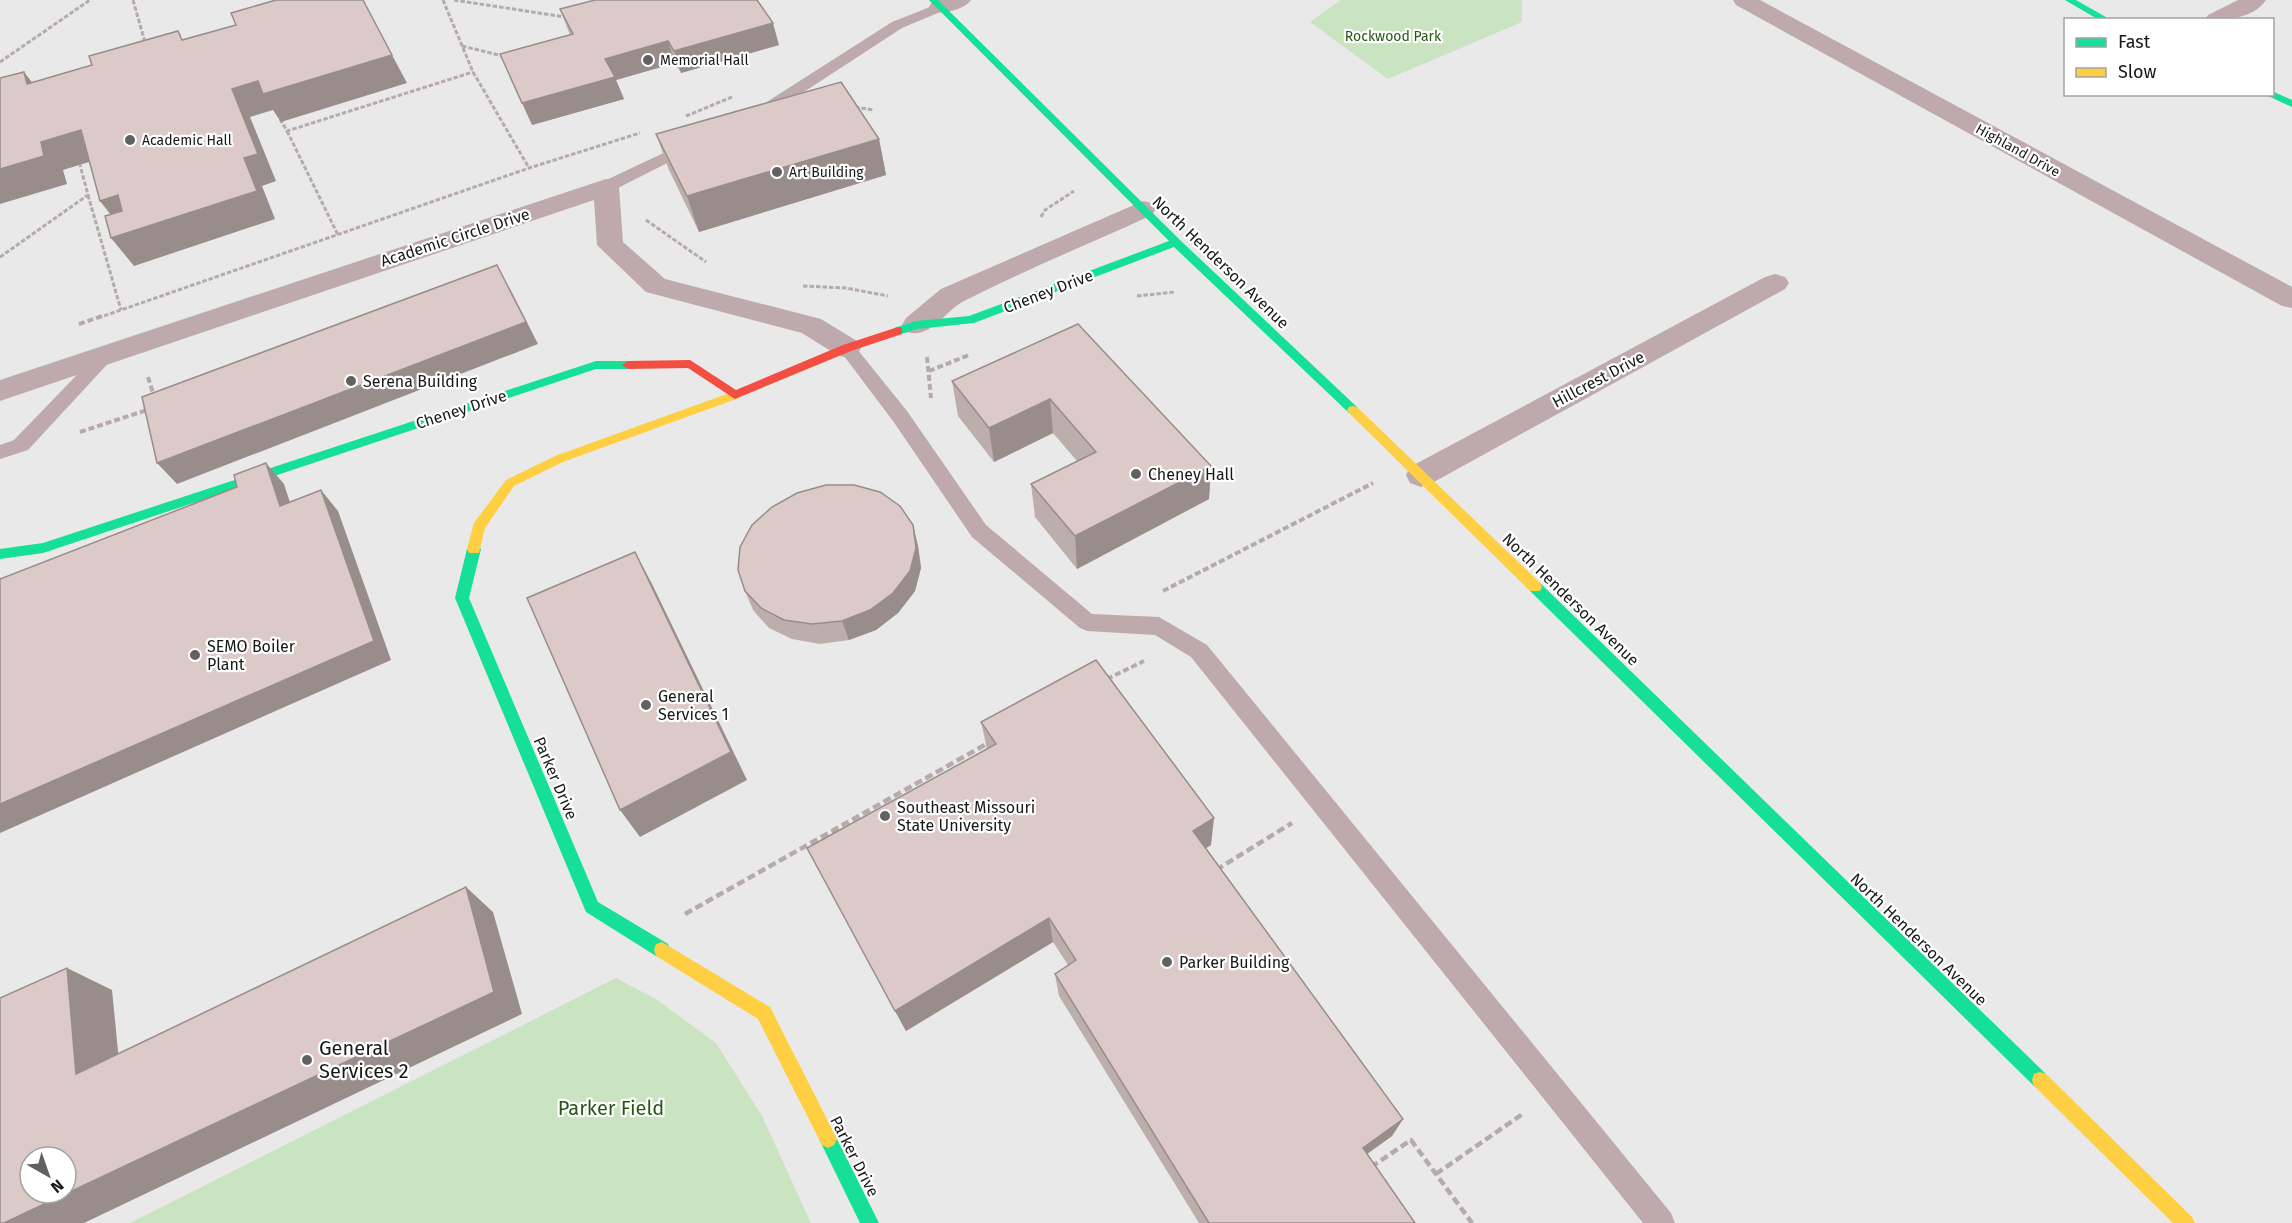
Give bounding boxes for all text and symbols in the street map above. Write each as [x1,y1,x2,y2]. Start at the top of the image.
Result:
legend [2064,18,2274,96]
park label: Rockwood Park [1345,28,1442,45]
text: Fast [2118,31,2151,53]
place label: Memorial Hall [660,52,749,69]
marker: Memorial Hall [641,53,655,67]
text: Slow [2118,61,2157,83]
street label: Highland Drive [1973,120,2063,181]
place label: Academic Hall [142,132,232,149]
marker: Academic Hall [123,133,137,147]
place label: Art Building [789,164,864,181]
marker: Art Building [770,165,784,179]
street label: North Henderson Avenue [1148,192,1293,333]
street label: Academic Circle Drive [378,204,532,271]
street label: Cheney Drive [1001,266,1096,317]
street label: Hillcrest Drive [1549,347,1648,412]
place label: Serena Building [363,372,478,391]
marker: Serena Building [344,374,358,388]
street label: Cheney Drive [413,386,509,433]
place label: Cheney Hall [1148,465,1234,484]
marker: Cheney Hall [1129,467,1143,481]
street label: North Henderson Avenue [1498,529,1643,670]
place label: SEMO Boiler Plant [207,637,296,674]
marker: SEMO Boiler Plant [188,648,202,662]
place label: General Services 1 [658,687,729,724]
marker: General Services 1 [639,698,653,712]
street label: Parker Drive [530,734,581,822]
place label: Southeast Missouri State University [897,798,1035,835]
marker: Southeast Missouri State University [878,809,892,823]
street label: North Henderson Avenue [1846,869,1991,1010]
place label: Parker Building [1179,953,1290,972]
marker: Parker Building [1160,955,1174,969]
place label: General Services 2 [319,1036,409,1083]
marker: General Services 2 [300,1053,314,1067]
park label: Parker Field [558,1096,664,1120]
street label: Parker Drive [826,1113,883,1200]
north arrow [18,1145,78,1205]
text: N [47,1175,67,1197]

